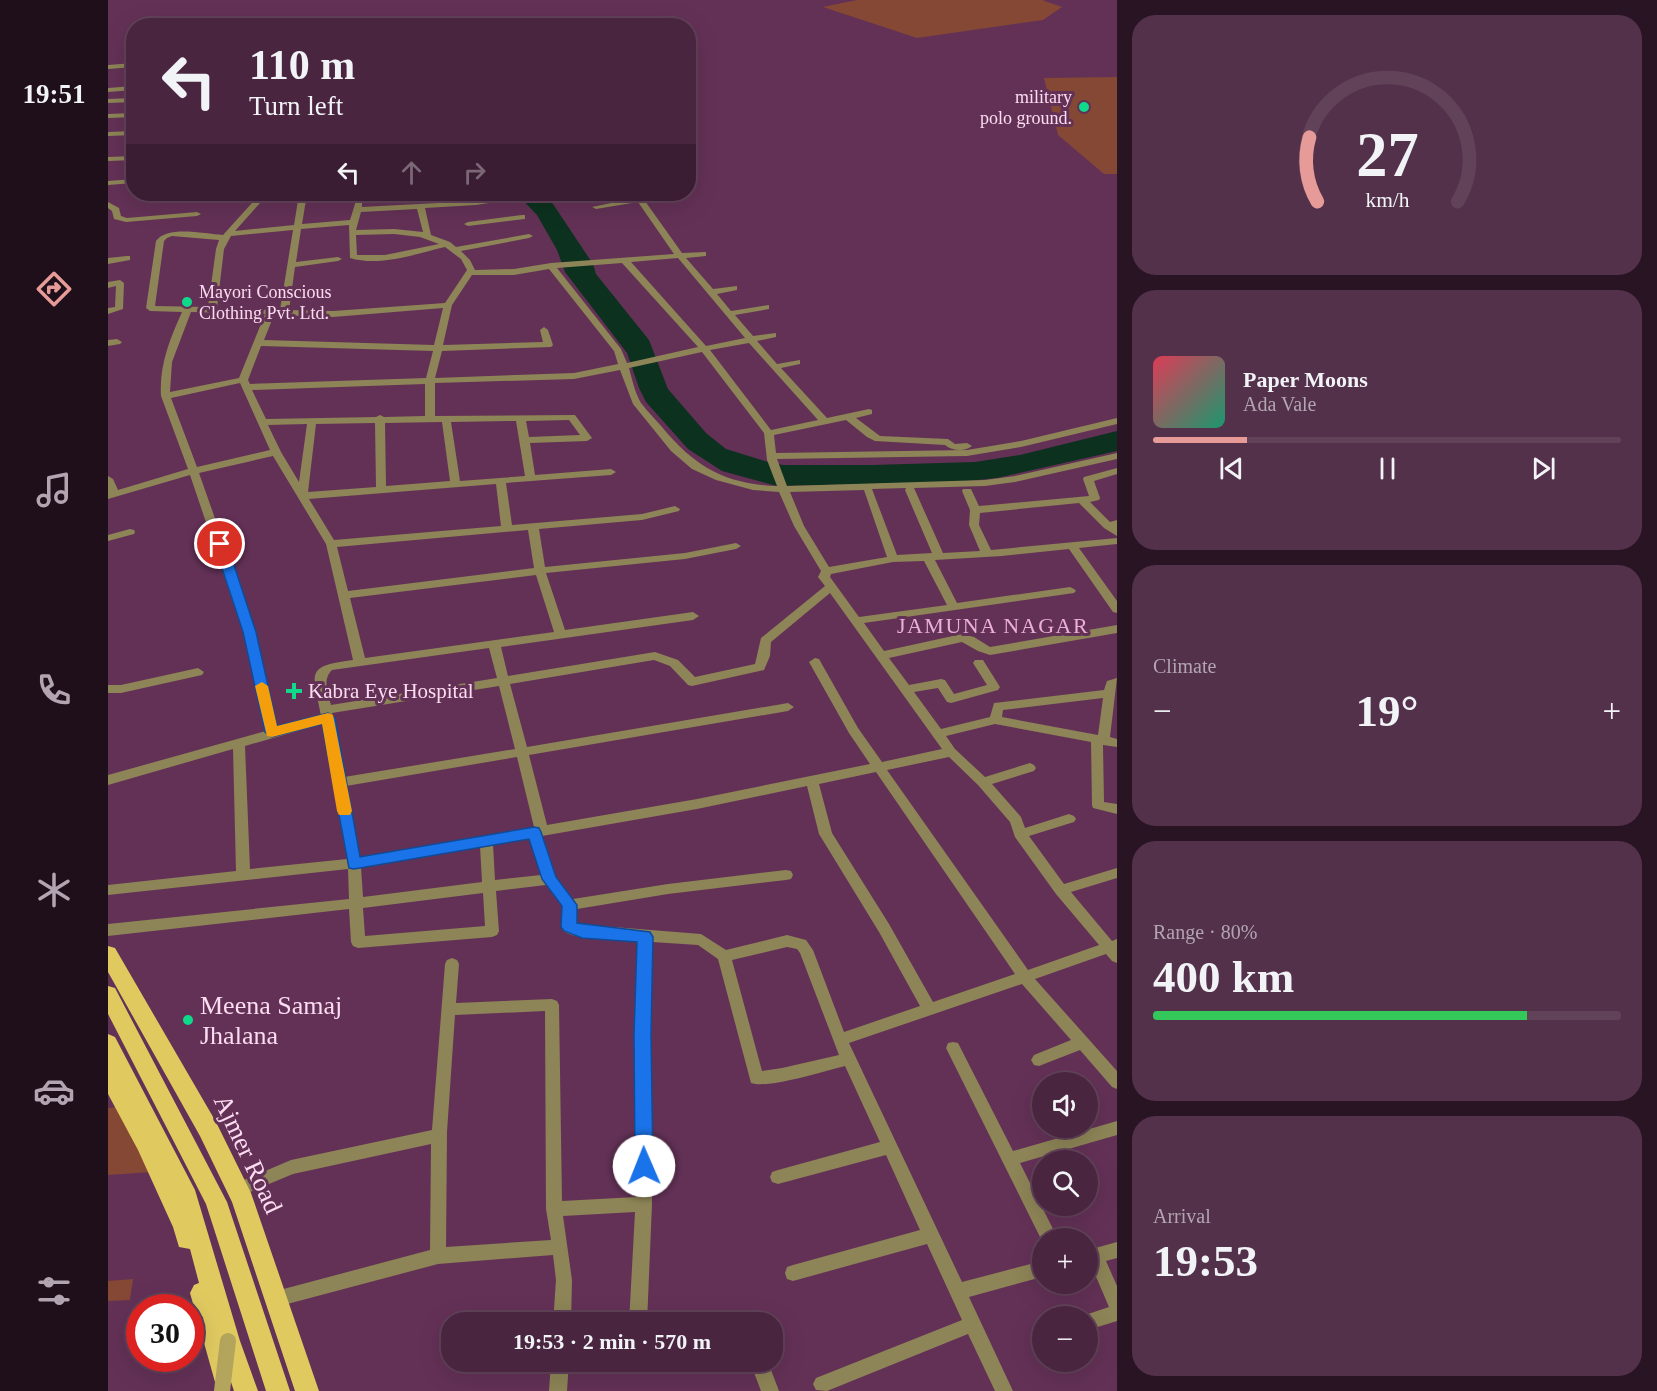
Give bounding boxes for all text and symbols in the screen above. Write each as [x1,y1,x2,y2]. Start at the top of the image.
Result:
icon: left [150,42,228,120]
text: 110 m [249,42,355,88]
text: 19:51 [23,79,86,109]
place label: military polo ground. [980,87,1072,128]
text: Turn left [249,91,343,121]
marker: military polo ground. [1077,100,1091,114]
text: 27 [1356,120,1418,189]
icon: left [332,156,365,189]
icon: ahead [395,156,428,189]
icon: right [458,156,491,189]
text: km/h [1365,188,1409,212]
icon: directions [33,268,75,310]
place label: Mayori Conscious Clothing Pvt. Ltd. [199,282,332,323]
marker: Mayori Conscious Clothing Pvt. Ltd. [180,295,194,309]
text: Paper Moons [1243,367,1368,392]
text: Ada Vale [1243,393,1317,415]
icon: previous [1215,452,1248,485]
icon: pause [1371,452,1404,485]
icon: next [1527,452,1560,485]
icon: music [33,469,75,511]
pin [194,518,245,569]
icon: arrive [203,527,236,560]
district label: JAMUNA NAGAR [897,613,1089,638]
text: Climate [1153,655,1216,677]
icon: phone [33,669,75,711]
place label: Kabra Eye Hospital [308,679,474,703]
marker: Kabra Eye Hospital [285,682,303,700]
text: 19° [1356,686,1419,736]
text: − [1153,693,1172,729]
text: + [1602,693,1621,729]
icon: climate [33,869,75,911]
text: Range · 80% [1153,921,1257,943]
text: 400 km [1153,952,1294,1002]
place label: Meena Samaj Jhalana [200,991,342,1050]
marker: Meena Samaj Jhalana [181,1013,195,1027]
icon: car [33,1070,75,1112]
map controls [1032,1072,1098,1372]
button: sound [1032,1072,1098,1138]
street label: Ajmer Road [208,1090,288,1218]
position arrow [612,1134,676,1198]
button: search [1032,1150,1098,1216]
text: Arrival [1153,1205,1211,1227]
button: + [1032,1228,1098,1294]
text: 19:53 [1153,1236,1258,1286]
icon: filters [33,1270,75,1312]
speed limit sign: 30 [126,1294,204,1372]
button: − [1032,1306,1098,1372]
text: 19:53 · 2 min · 570 m [513,1329,711,1354]

